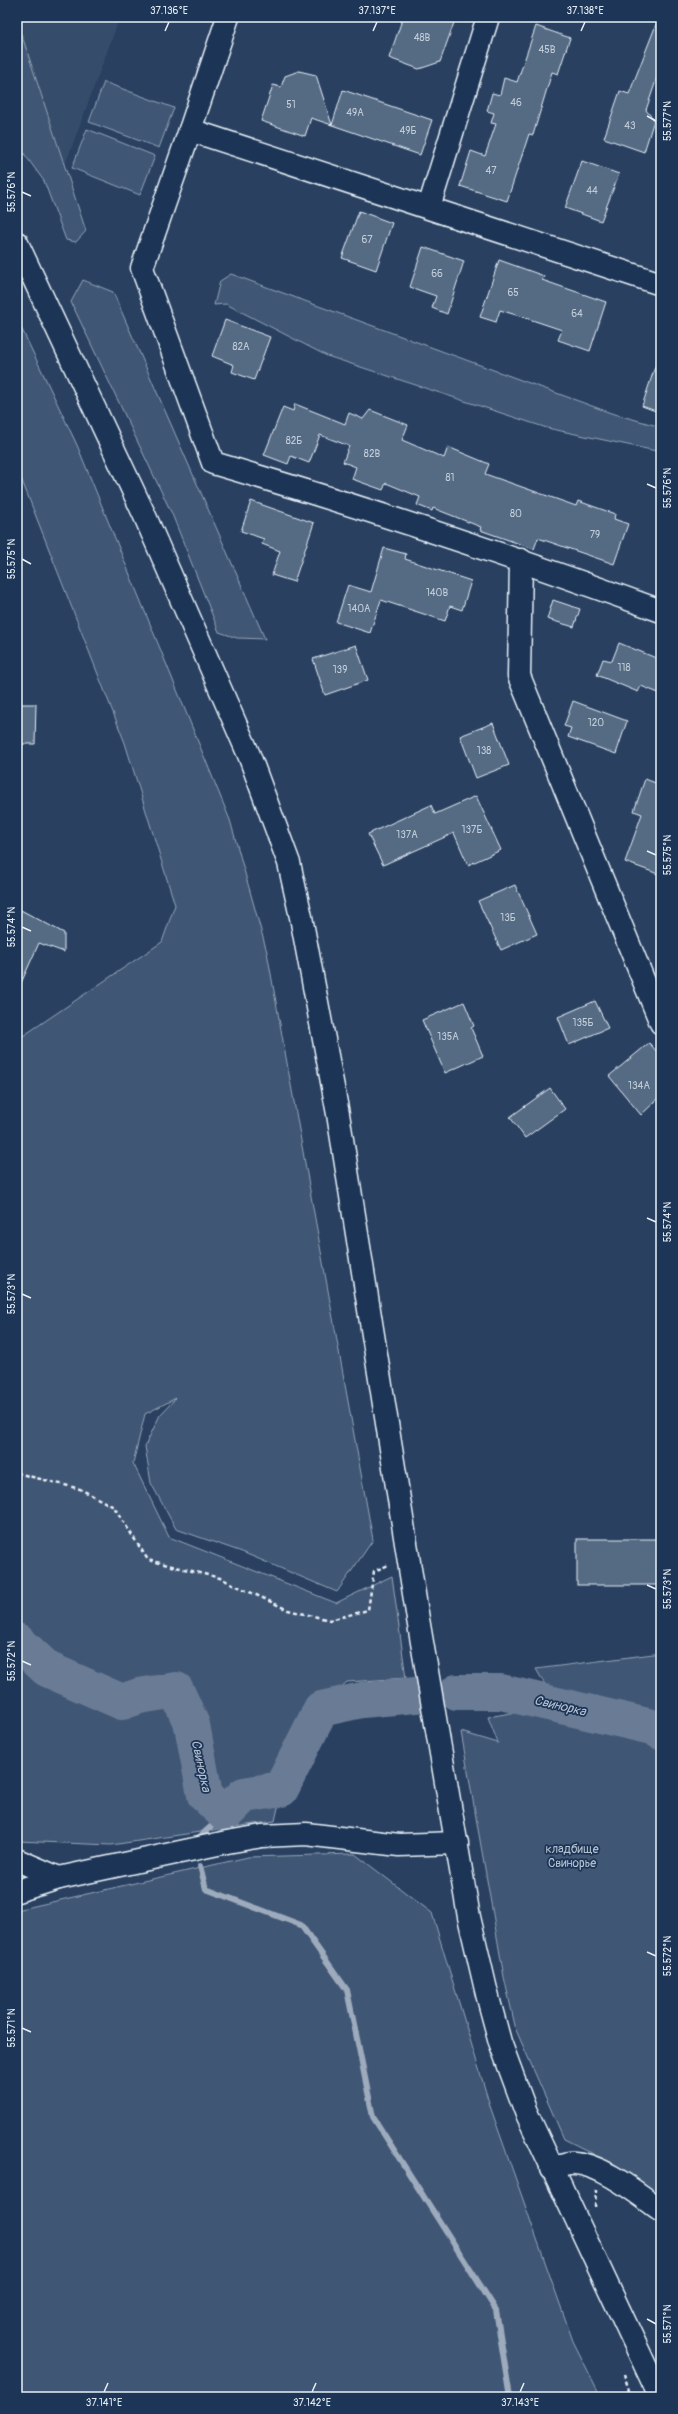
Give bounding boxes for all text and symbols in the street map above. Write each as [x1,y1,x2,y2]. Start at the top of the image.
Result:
text: 37.136°E [150,5,188,17]
text: 37.137°E [358,5,396,17]
text: 37.138°E [566,5,604,17]
house number: 48В [414,32,431,44]
house number: 45В [539,44,556,56]
house number: 46 [510,97,522,109]
house number: 51 [286,99,296,111]
text: 55.577°N [662,101,674,141]
house number: 49А [346,107,364,119]
house number: 43 [624,120,636,132]
house number: 49Б [400,125,416,137]
house number: 47 [485,165,497,177]
text: 55.576°N [6,171,18,212]
house number: 44 [586,185,598,197]
house number: 67 [361,234,373,246]
house number: 66 [431,268,443,280]
house number: 65 [507,287,519,299]
house number: 64 [571,308,583,320]
house number: 82А [232,341,250,353]
house number: 82Б [286,435,302,447]
house number: 82В [364,448,380,460]
text: 55.576°N [662,467,674,508]
house number: 81 [446,472,455,484]
house number: 80 [510,508,522,520]
house number: 79 [590,529,600,541]
text: 55.575°N [6,539,18,579]
house number: 140В [426,587,448,599]
house number: 140А [347,603,371,615]
house number: 118 [618,662,630,674]
house number: 139 [333,664,347,676]
house number: 120 [588,717,604,729]
house number: 138 [477,745,491,757]
house number: 137Б [462,824,482,836]
house number: 137А [396,829,418,841]
text: 55.575°N [662,835,674,875]
text: 55.574°N [6,906,18,947]
house number: 13Б [500,912,516,924]
house number: 135Б [573,1017,593,1029]
house number: 135А [437,1031,459,1043]
house number: 134А [628,1080,650,1092]
text: 55.574°N [662,1201,674,1242]
text: 55.573°N [6,1274,18,1314]
text: 55.573°N [662,1569,674,1609]
text: 55.572°N [6,1641,18,1681]
water label: Свинорка [533,1692,588,1720]
water label: Свинорка [188,1739,214,1794]
park label: кладбище Свинорье [545,1842,599,1871]
text: 55.572°N [662,1936,674,1976]
text: 55.571°N [6,2008,18,2047]
text: 55.571°N [662,2304,674,2343]
text: 37.141°E [86,2397,122,2409]
text: 37.142°E [293,2397,331,2409]
text: 37.143°E [501,2397,539,2409]

